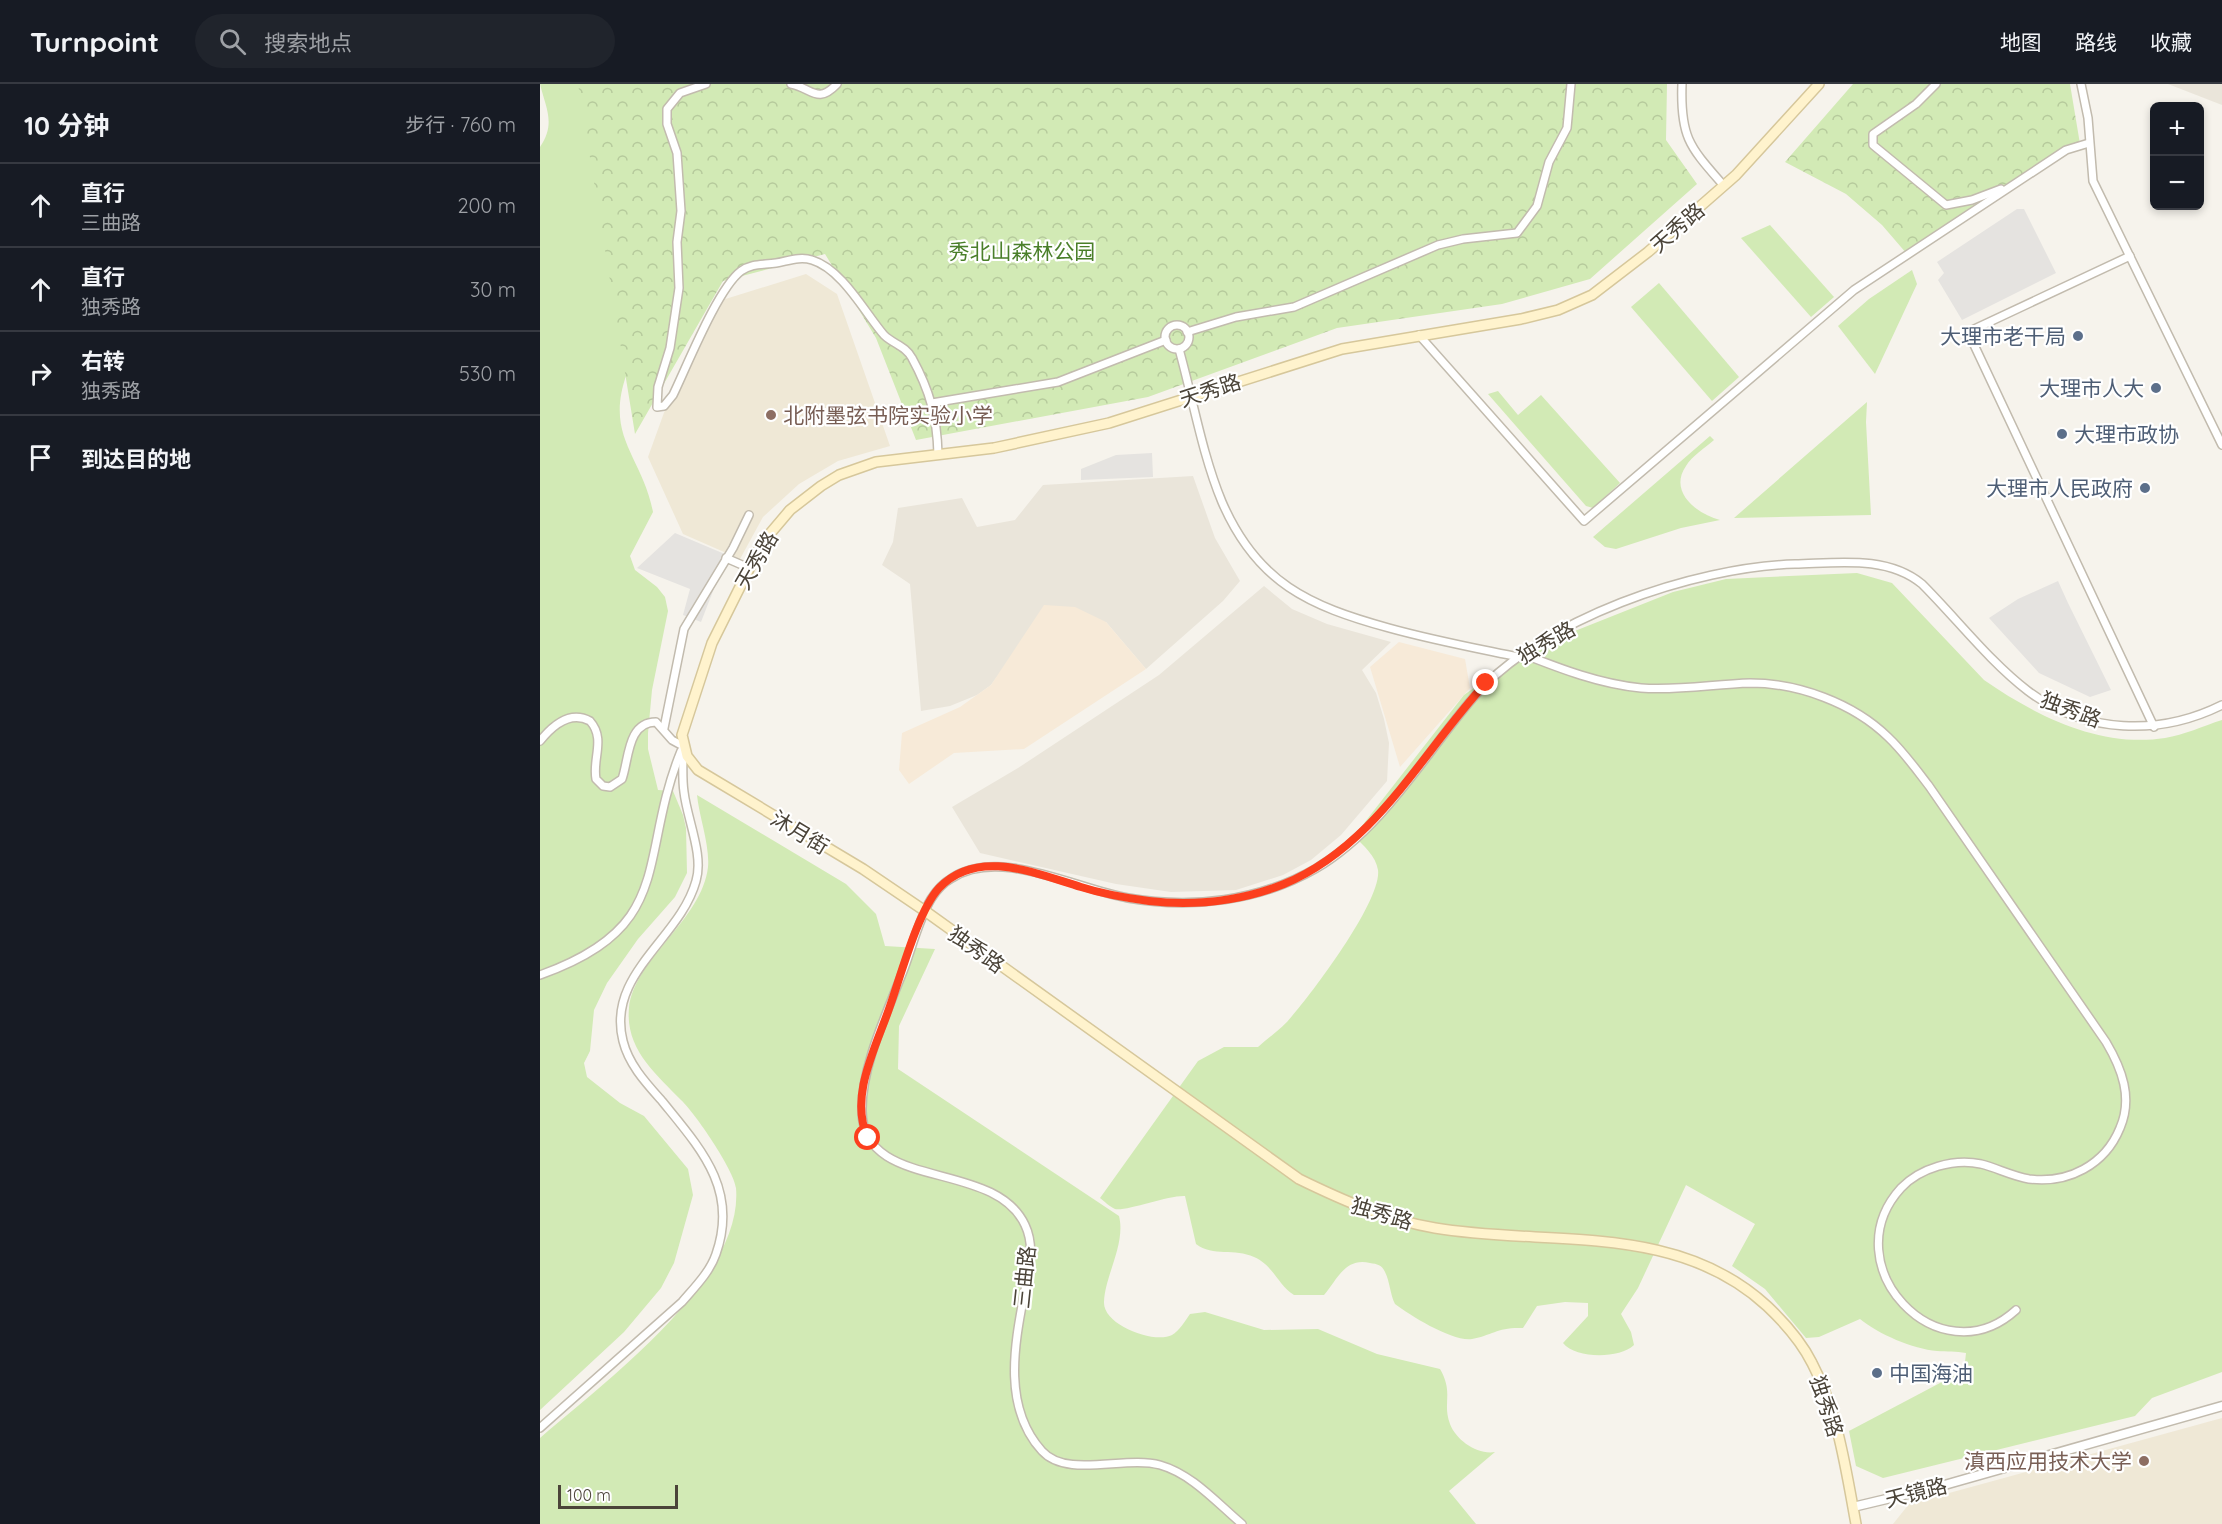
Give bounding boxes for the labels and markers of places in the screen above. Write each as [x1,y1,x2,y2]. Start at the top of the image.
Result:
place label: 大理市老干局 [1940,323,2066,349]
marker: 大理市老干局 [2071,329,2085,343]
place label: 大理市人大 [2039,375,2144,401]
marker: 大理市人大 [2149,381,2163,395]
place label: 北附墨弦书院实验小学 [783,402,993,428]
marker: 北附墨弦书院实验小学 [764,408,778,422]
place label: 大理市政协 [2074,421,2179,447]
marker: 大理市政协 [2055,427,2069,441]
place label: 大理市人民政府 [1986,475,2133,501]
marker: 大理市人民政府 [2138,481,2152,495]
place label: 中国海油 [1889,1360,1973,1386]
marker: 中国海油 [1870,1366,1884,1380]
place label: 滇西应用技术大学 [1964,1448,2132,1474]
marker: 滇西应用技术大学 [2137,1454,2151,1468]

